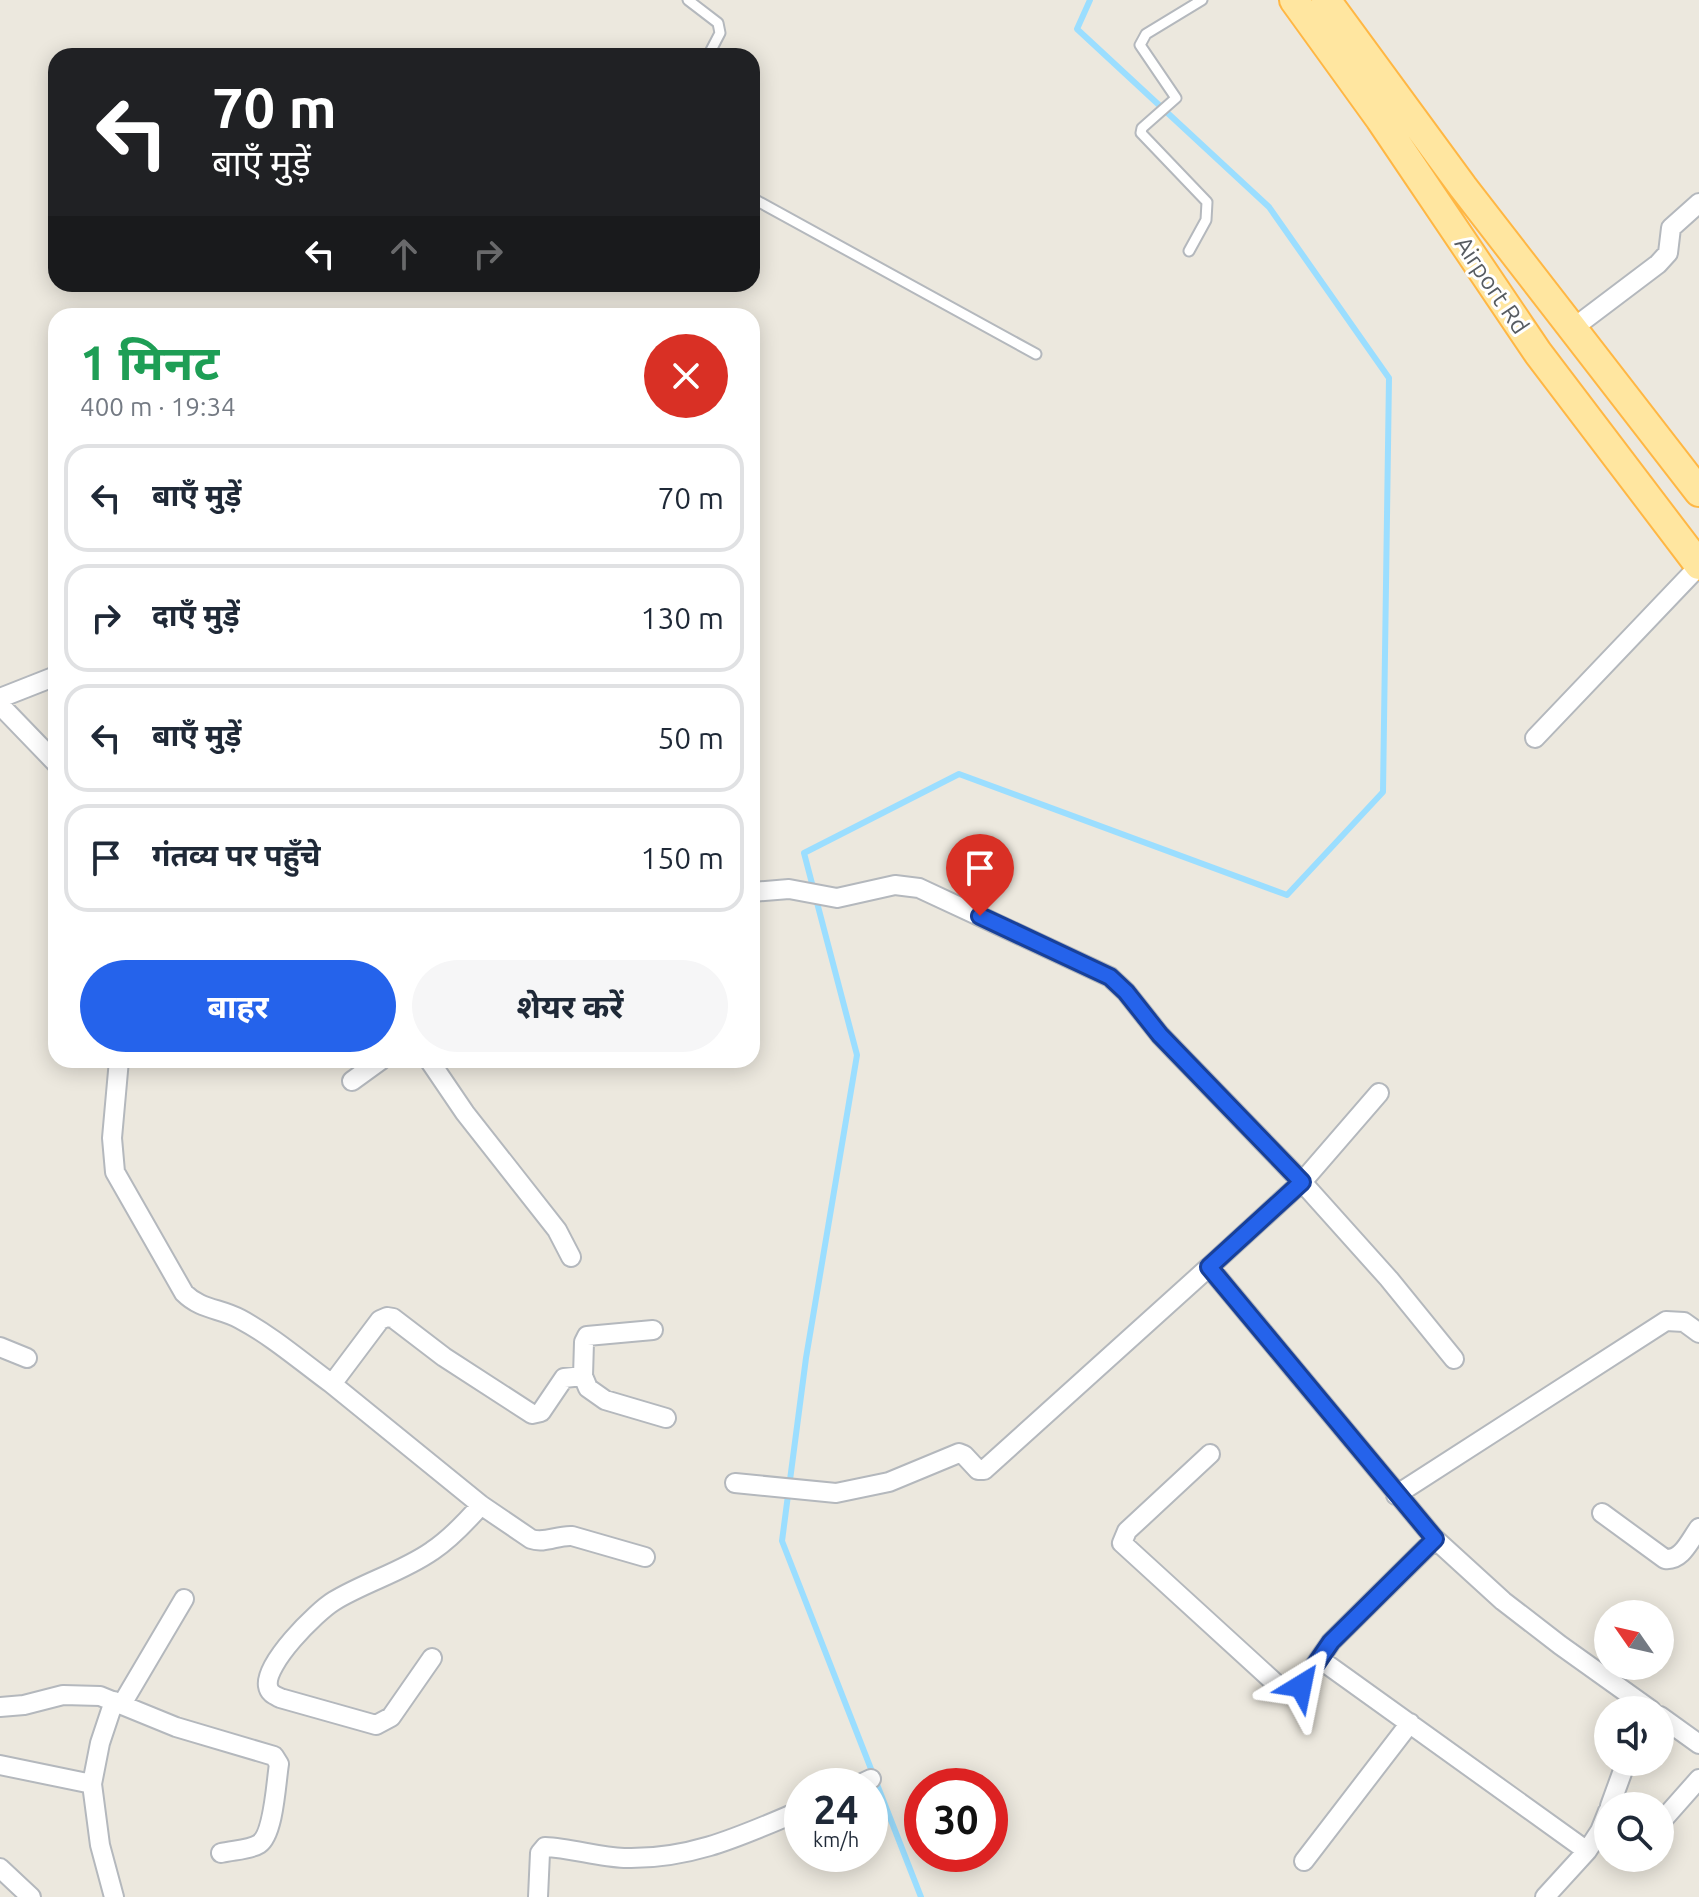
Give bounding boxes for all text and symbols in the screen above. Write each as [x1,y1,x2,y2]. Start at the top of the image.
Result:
text: 70 m [212,76,337,139]
icon: left [80,80,184,184]
text: बाएँ मुड़ें [212,142,311,183]
street label: Airport Rd [1450,231,1534,339]
icon: left [298,232,342,276]
icon: ahead [382,232,426,276]
icon: right [466,232,510,276]
button: close [644,334,728,418]
text: 1 मिनट [80,335,219,389]
text: 400 m · 19:34 [80,392,236,421]
icon: left [84,476,128,520]
text: बाएँ मुड़ें [152,478,241,512]
text: 70 m [657,481,724,515]
icon: right [84,596,128,640]
text: दाएँ मुड़ें [152,598,240,632]
text: 130 m [640,601,724,635]
icon: left [84,716,128,760]
text: बाएँ मुड़ें [152,718,241,752]
text: 50 m [657,721,724,755]
pin [946,834,1014,916]
icon: arrive [84,836,128,880]
text: गंतव्य पर पहुँचे [152,838,320,872]
text: 150 m [640,841,724,875]
icon: arrive [958,846,1002,890]
button: बाहर [80,960,396,1052]
button: शेयर करें [412,960,728,1052]
north arrow [1594,1600,1674,1680]
map controls [1594,1600,1674,1872]
position arrow [1259,1644,1343,1728]
button: sound [1594,1696,1674,1776]
speed limit sign: 30 [904,1768,1008,1872]
text: 24 [813,1787,859,1832]
button: search [1594,1792,1674,1872]
text: km/h [813,1828,859,1851]

